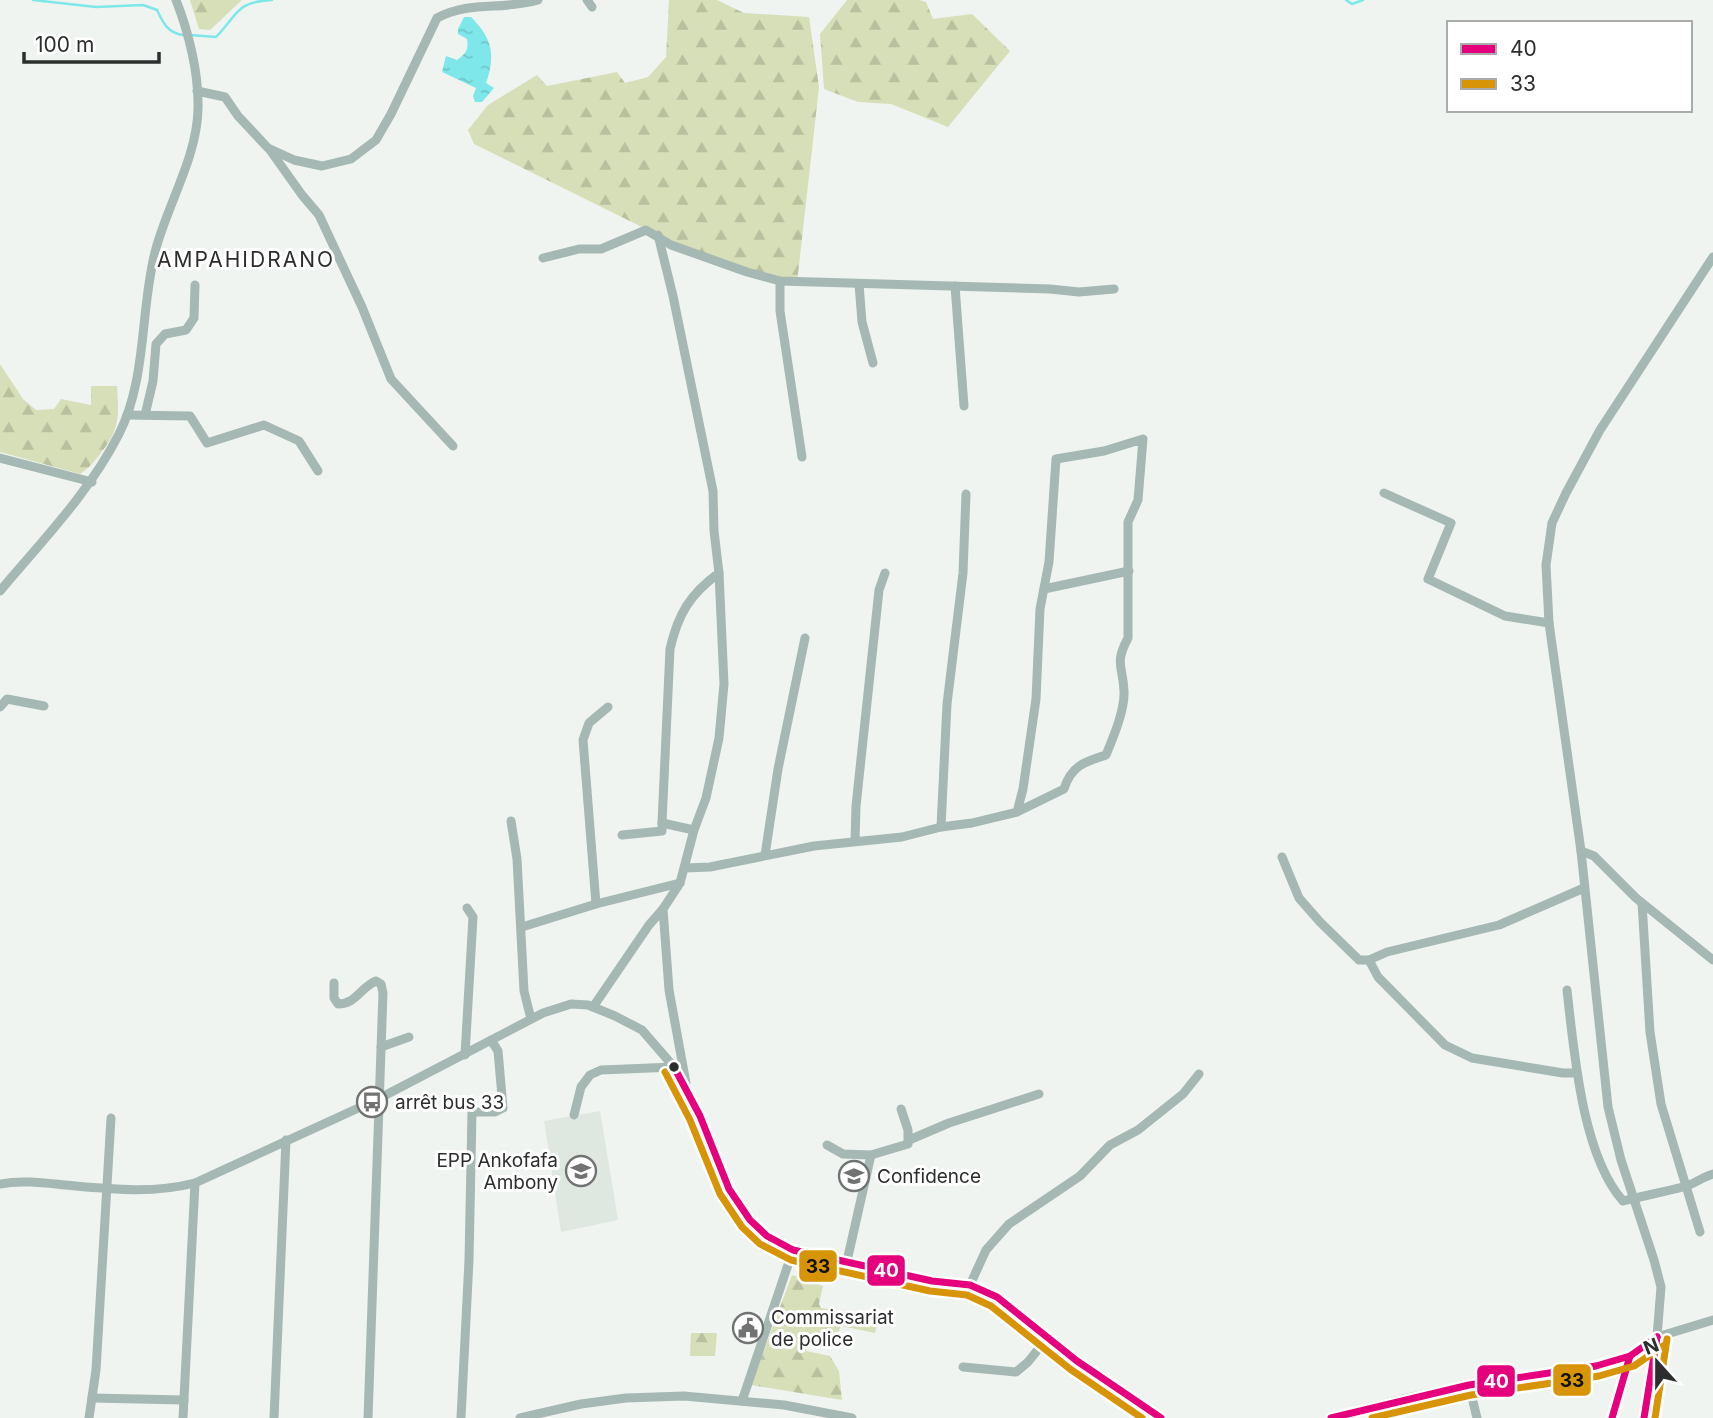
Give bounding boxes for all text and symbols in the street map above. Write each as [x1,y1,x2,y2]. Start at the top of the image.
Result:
scale bar [24,21,159,65]
legend [1447,21,1692,112]
text: 100 m [35,32,94,57]
text: 40 [1510,36,1537,61]
text: 33 [1510,71,1536,96]
district label: AMPAHIDRANO [157,247,335,272]
unlabelled marker [667,1060,681,1074]
bus stop icon: arrêt bus 33 [355,1085,389,1119]
place label: arrêt bus 33 [395,1091,504,1114]
place label: EPP Ankofafa Ambony [436,1149,558,1194]
school or university icon: EPP Ankofafa Ambony [564,1154,598,1188]
school or university icon: Confidence [837,1159,871,1193]
place label: Confidence [877,1165,981,1188]
line badge: 33 [798,1249,838,1283]
line badge: 40 [866,1254,906,1287]
text: 33 [806,1255,830,1278]
text: 40 [873,1259,899,1282]
place label: Commissariat de police [771,1306,894,1351]
public building icon: Commissariat de police [731,1311,765,1345]
north arrow [1622,1327,1692,1397]
text: N [1640,1333,1662,1360]
line badge: 33 [1552,1363,1592,1397]
line badge: 40 [1476,1364,1516,1398]
text: 33 [1560,1369,1584,1392]
text: 40 [1483,1370,1509,1393]

